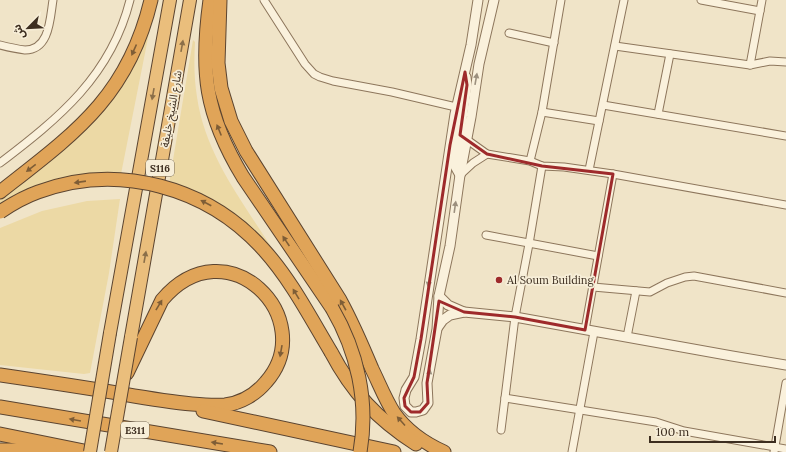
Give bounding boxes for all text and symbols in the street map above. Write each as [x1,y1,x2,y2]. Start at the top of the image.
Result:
north arrow [8,8,48,48]
text: ش [9,22,28,42]
one-way arrow [179,40,185,52]
one-way arrow [131,44,137,56]
street label: شارع الشيخ خليفة [157,69,186,149]
one-way arrow [474,73,480,85]
one-way arrow [150,87,156,100]
one-way arrow [216,124,222,135]
road number: S116 [146,160,174,176]
one-way arrow [26,163,37,172]
one-way arrow [74,179,86,185]
one-way arrow [200,200,212,206]
one-way arrow [452,201,459,213]
one-way arrow [282,235,290,246]
one-way arrow [142,251,148,263]
place label: Al Soum Building [506,273,594,287]
one-way arrow [426,275,432,287]
marker: Al Soum Building [494,275,504,285]
one-way arrow [292,289,300,299]
one-way arrow [155,300,163,310]
one-way arrow [339,300,346,311]
one-way arrow [278,344,284,357]
one-way arrow [426,369,432,381]
one-way arrow [69,416,82,422]
one-way arrow [396,416,406,426]
scale bar [650,418,775,444]
road number: E311 [121,422,149,438]
text: 100 m [656,424,689,439]
one-way arrow [211,440,224,446]

